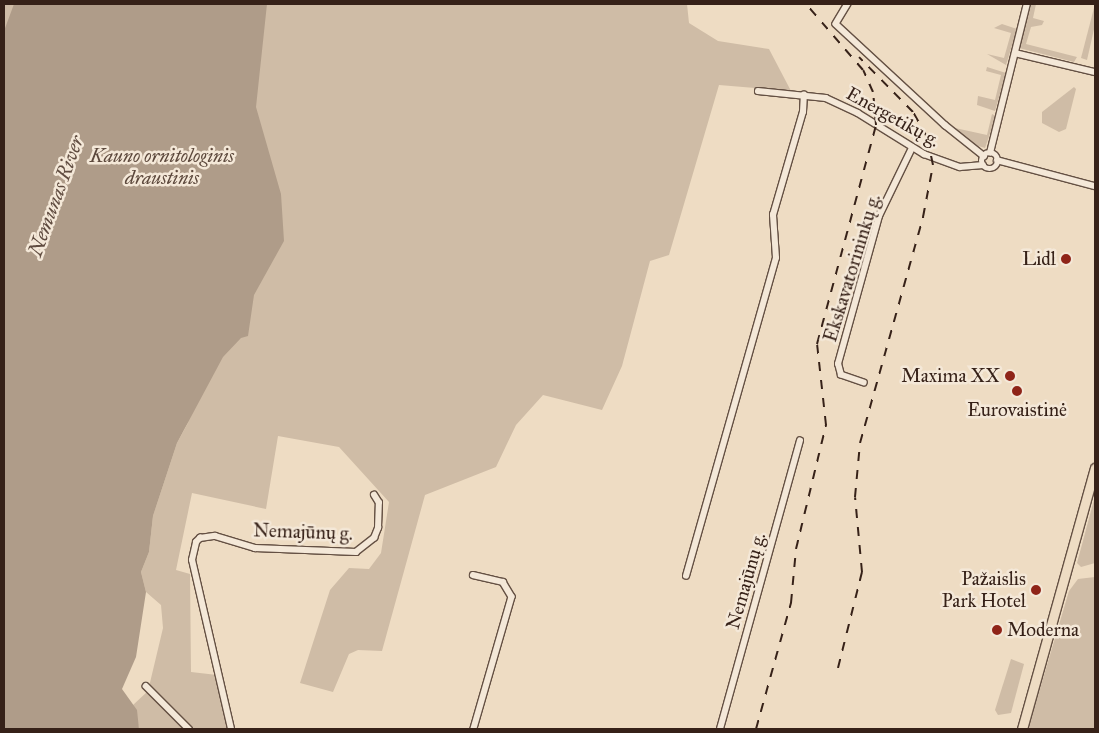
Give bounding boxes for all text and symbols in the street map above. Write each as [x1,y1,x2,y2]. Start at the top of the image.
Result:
street label: Energetikų g. [842,82,944,152]
water label: Nemunas River [23,132,89,260]
park label: Kauno ornitologinis draustinis [90,145,234,189]
street label: Ekskavatorininkų g. [819,191,885,345]
place label: Lidl [1022,248,1056,270]
marker: Lidl [1060,253,1072,265]
place label: Maxima XX [901,365,1000,387]
marker: Maxima XX [1004,370,1016,382]
marker: Eurovaistinė [1011,385,1023,397]
place label: Eurovaistinė [967,399,1067,421]
street label: Nemajūnų g. [253,519,353,545]
street label: Nemajūnų g. [721,530,771,632]
place label: Pažaislis Park Hotel [942,568,1026,612]
marker: Pažaislis Park Hotel [1030,584,1042,596]
place label: Moderna [1007,619,1079,641]
marker: Moderna [991,624,1003,636]

